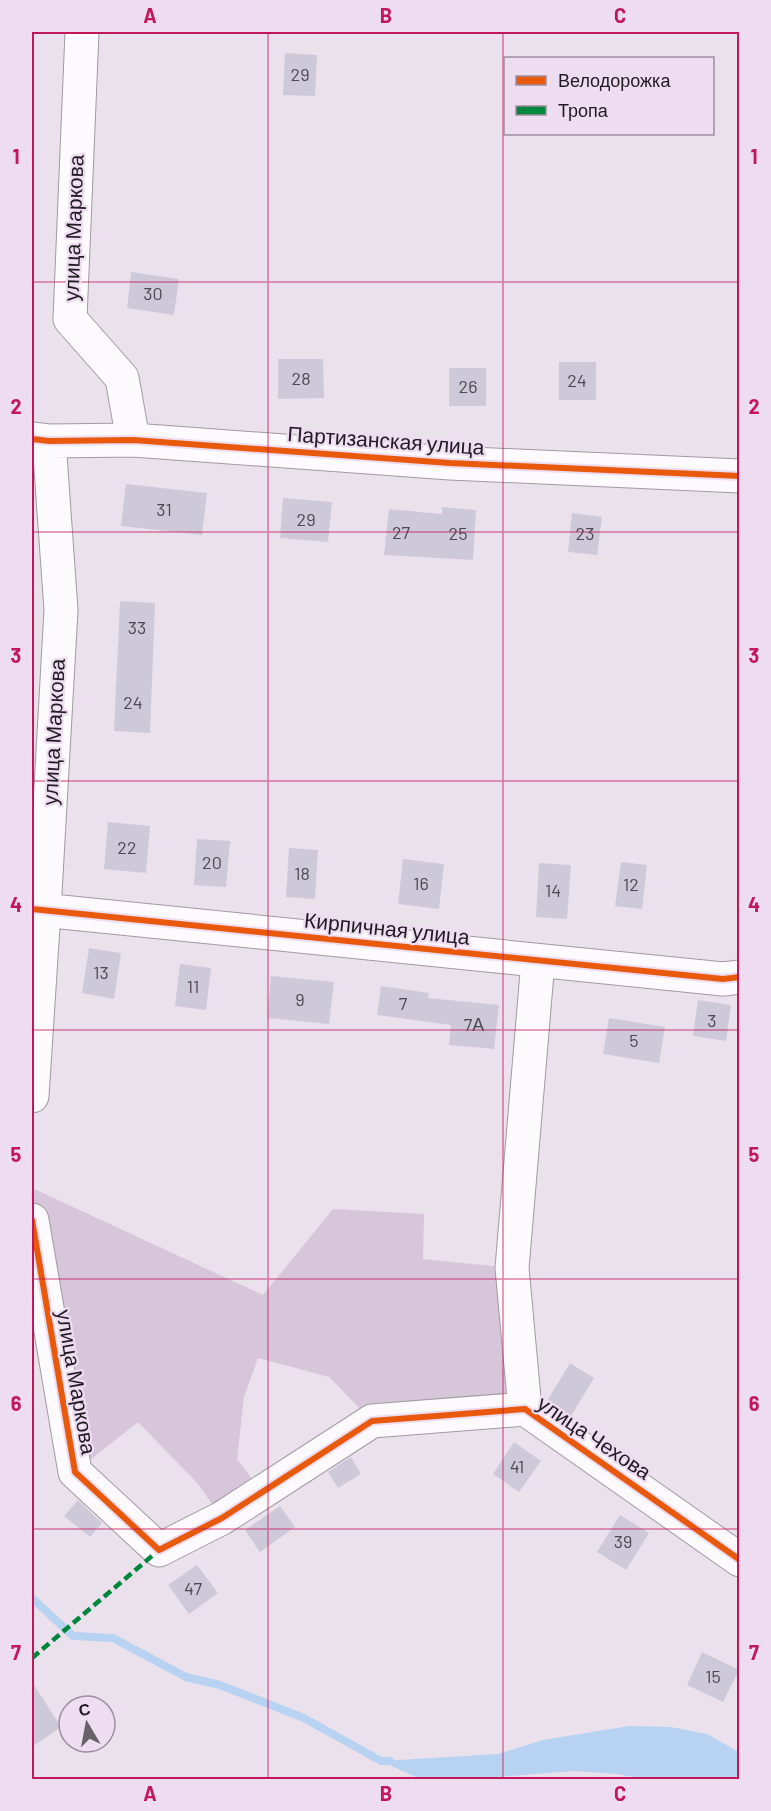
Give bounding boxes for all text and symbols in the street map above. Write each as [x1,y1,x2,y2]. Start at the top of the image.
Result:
text: A [143,3,157,27]
text: B [380,3,392,27]
text: C [614,3,626,27]
legend [504,57,714,135]
house number: 29 [290,63,310,85]
text: Велодорожка [558,69,671,91]
text: Тропа [558,99,609,121]
text: 1 [12,144,20,168]
text: 1 [750,144,758,168]
street label: улица Маркова [57,154,88,302]
house number: 30 [143,282,163,304]
house number: 28 [291,367,311,389]
house number: 24 [567,369,587,391]
house number: 26 [459,375,477,397]
text: 2 [10,394,22,418]
text: 2 [748,394,760,418]
street label: Партизанская улица [287,420,486,459]
house number: 31 [156,498,172,520]
house number: 29 [296,508,316,530]
house number: 27 [392,521,411,543]
house number: 25 [449,522,467,544]
house number: 23 [576,522,594,544]
house number: 33 [128,616,146,638]
text: 3 [11,643,21,667]
text: 3 [749,643,759,667]
street label: улица Маркова [36,658,69,806]
house number: 24 [123,691,143,713]
house number: 22 [117,836,137,858]
house number: 20 [202,851,222,873]
house number: 18 [294,862,310,884]
house number: 16 [413,872,429,894]
house number: 12 [623,873,639,895]
house number: 14 [545,879,561,901]
text: 4 [10,892,22,916]
text: 4 [748,892,760,916]
street label: Кирпичная улица [303,906,471,949]
house number: 13 [93,961,109,983]
house number: 11 [187,975,199,997]
house number: 9 [295,988,305,1010]
house number: 7 [399,992,408,1014]
house number: 3 [707,1009,717,1031]
house number: 7А [464,1013,484,1035]
house number: 5 [629,1029,639,1051]
text: 5 [11,1142,22,1166]
text: 5 [749,1142,760,1166]
street label: улица Маркова [52,1307,103,1456]
street label: улица Чехова [533,1390,657,1484]
text: 6 [11,1391,22,1415]
text: 6 [749,1391,760,1415]
house number: 41 [510,1455,524,1477]
house number: 39 [614,1530,632,1552]
house number: 47 [184,1577,202,1599]
text: 7 [11,1640,21,1664]
text: 7 [749,1640,759,1664]
house number: 15 [705,1665,721,1687]
north arrow [57,1694,117,1754]
text: С [77,1698,92,1719]
text: A [143,1781,157,1805]
text: B [380,1781,392,1805]
text: C [614,1781,626,1805]

